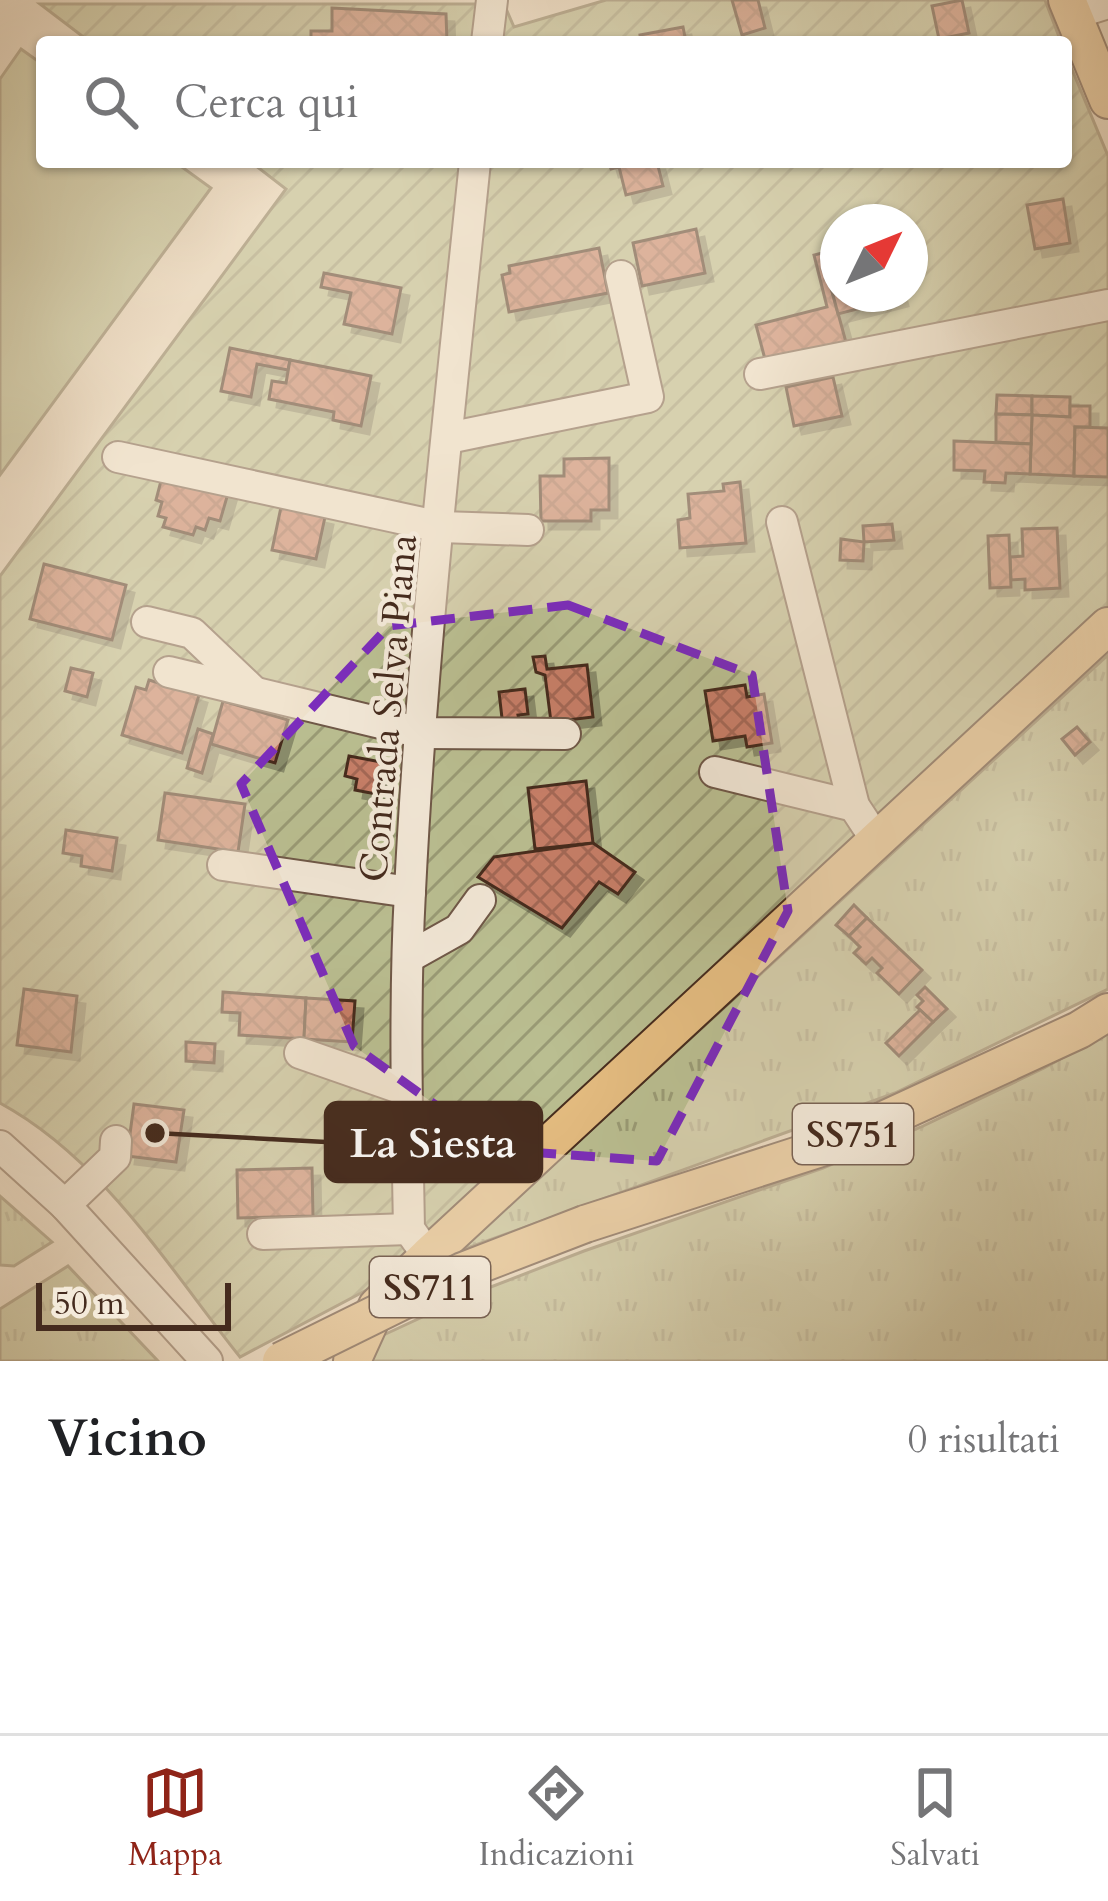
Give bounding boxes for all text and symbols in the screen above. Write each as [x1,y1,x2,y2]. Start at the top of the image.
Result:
search box [36,36,1072,168]
icon: search [78,69,144,135]
text: Cerca qui [174,72,359,133]
north arrow [820,204,928,312]
street label: Contrada Selva Piana [347,532,430,884]
callout: La Siesta [326,1103,541,1181]
road number: SS751 [793,1104,913,1164]
text: La Siesta [350,1115,516,1172]
road number: SS711 [370,1257,490,1317]
scale bar [36,1277,231,1330]
text: 50 m [54,1281,125,1326]
text: Vicino [48,1404,207,1474]
text: 0 risultati [908,1413,1060,1466]
tab: Mappa [128,1760,223,1877]
tab: Indicazioni [478,1760,634,1877]
tab: Salvati [890,1760,980,1877]

